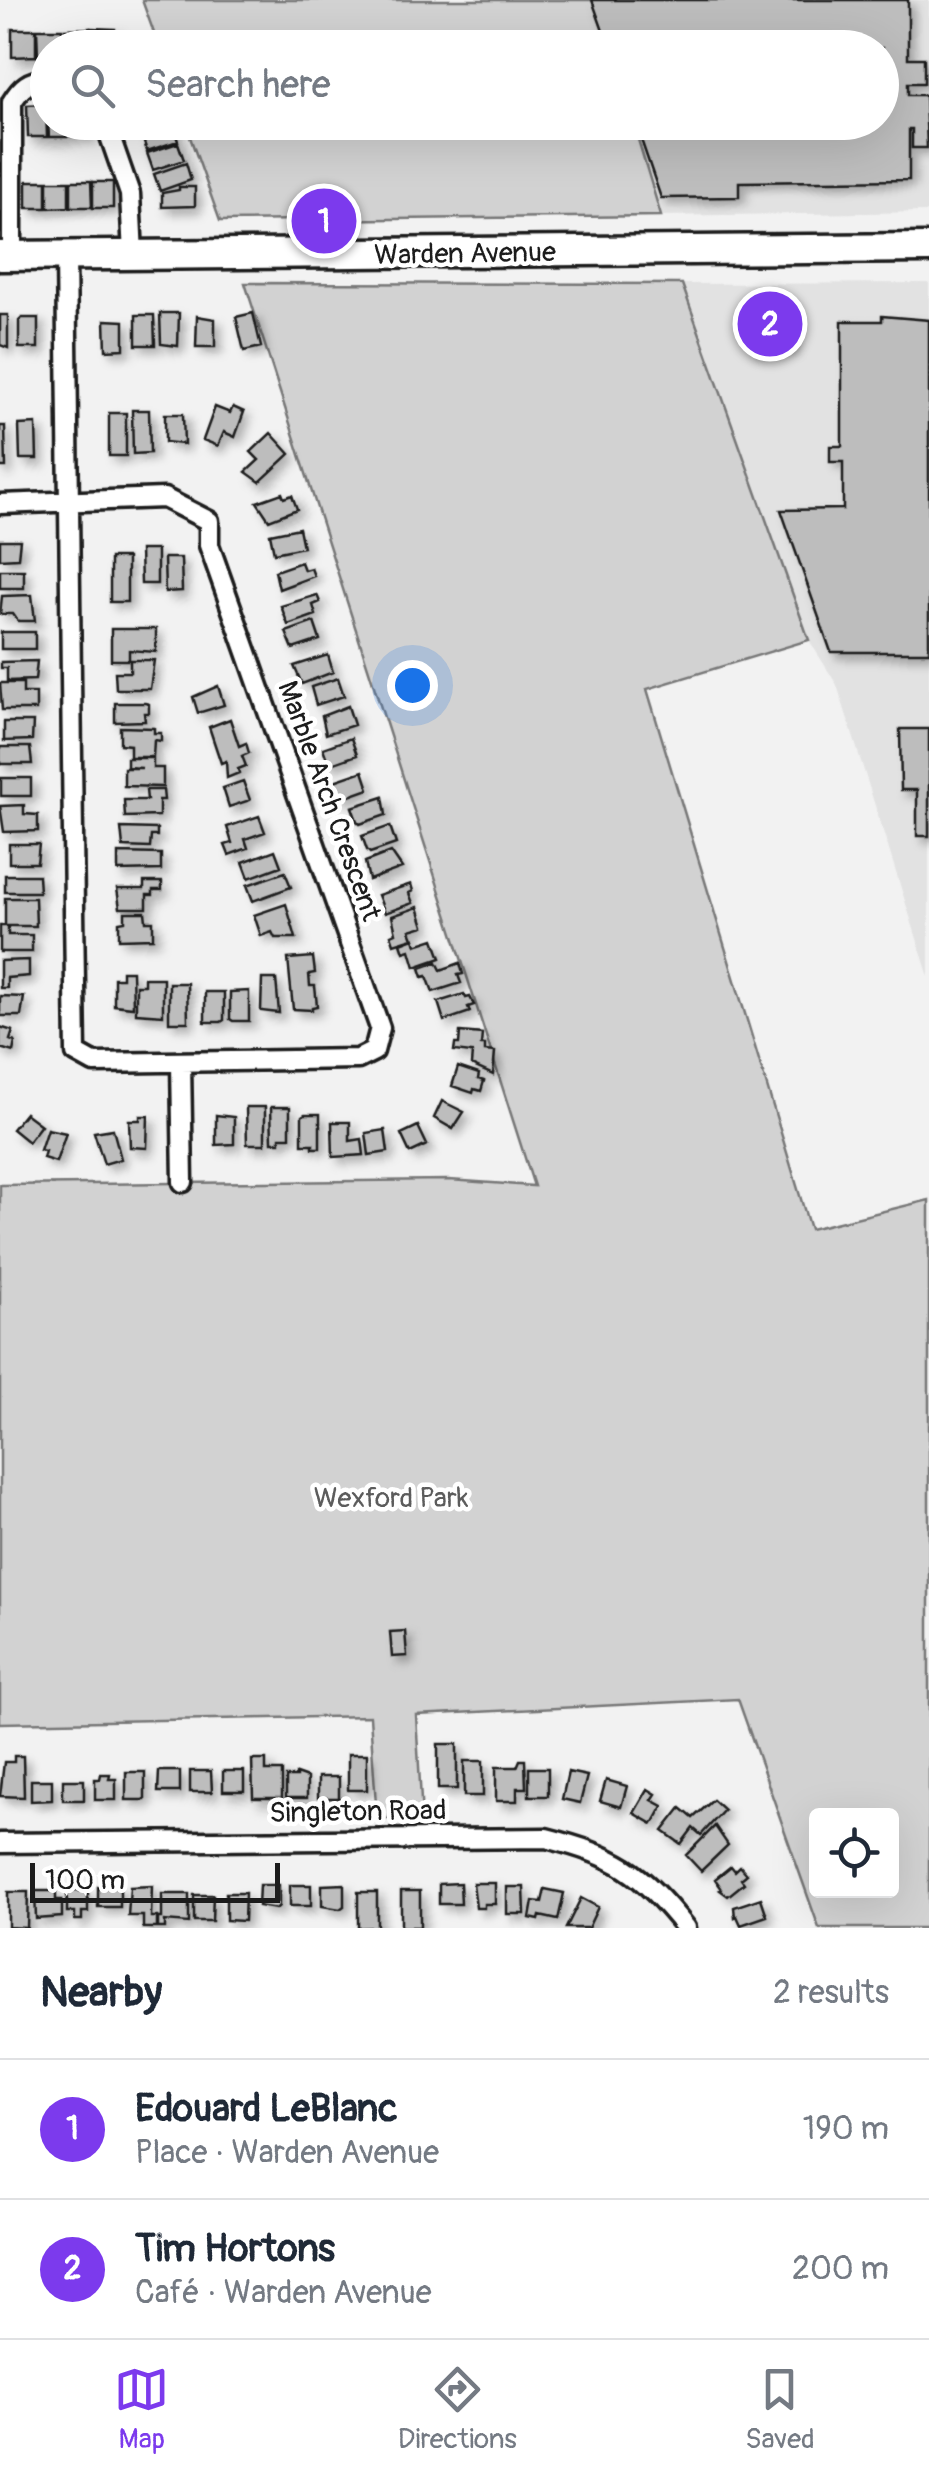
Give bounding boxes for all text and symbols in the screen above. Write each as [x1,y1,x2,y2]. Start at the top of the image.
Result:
search box [30,30,899,140]
icon: search [65,58,120,113]
text: Search here [145,61,331,109]
pin: 1 [292,184,356,258]
street label: Warden Avenue [374,235,556,273]
pin: 2 [738,286,802,362]
your location [387,660,438,711]
street label: Marble Arch Crescent [269,676,389,926]
park label: Wexford Park [314,1481,469,1516]
street label: Singleton Road [269,1793,447,1831]
map controls [809,1808,899,1898]
button: locate [809,1808,899,1898]
scale bar [30,1858,280,1902]
text: 100 m [45,1863,125,1898]
text: Nearby [40,1967,162,2019]
text: 2 results [773,1973,889,2013]
text: Edouard LeBlanc [135,2085,398,2133]
text: 1 [66,2109,79,2149]
text: 190 m [803,2109,889,2149]
text: Place · Warden Avenue [135,2133,439,2173]
text: Tim Hortons [135,2225,335,2273]
text: 2 [64,2249,81,2289]
text: 200 m [792,2249,889,2289]
text: Café · Warden Avenue [135,2273,431,2313]
tab: Map [114,2362,169,2457]
tab: Directions [398,2362,517,2457]
tab: Saved [745,2362,815,2457]

